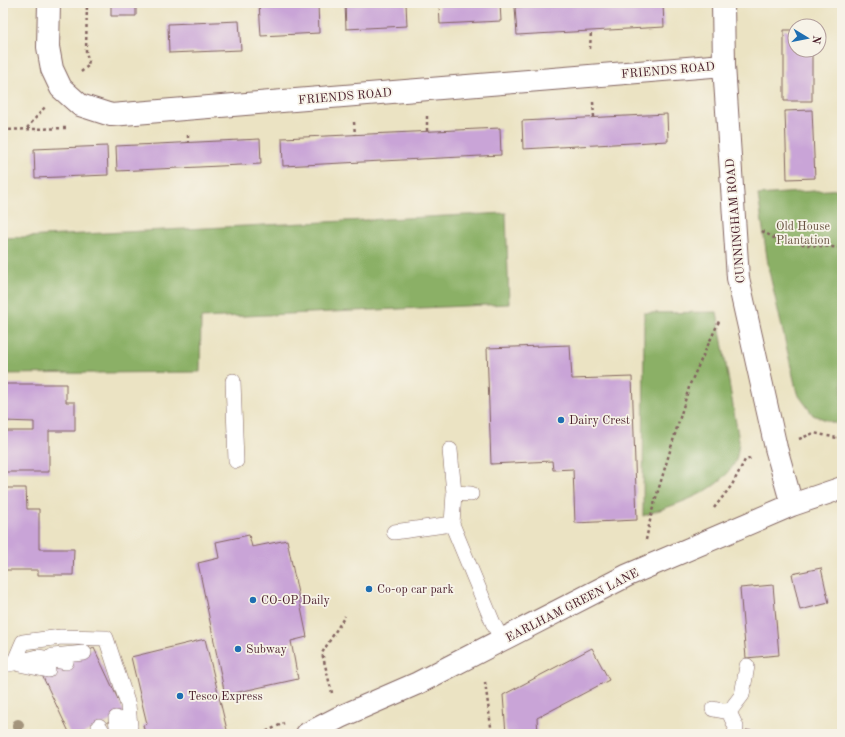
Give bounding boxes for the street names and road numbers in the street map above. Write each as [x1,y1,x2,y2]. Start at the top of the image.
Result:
street label: FRIENDS ROAD [621,61,715,81]
street label: FRIENDS ROAD [298,87,392,107]
street label: CUNNINGHAM ROAD [725,158,747,284]
street label: EARLHAM GREEN LANE [504,567,641,645]

